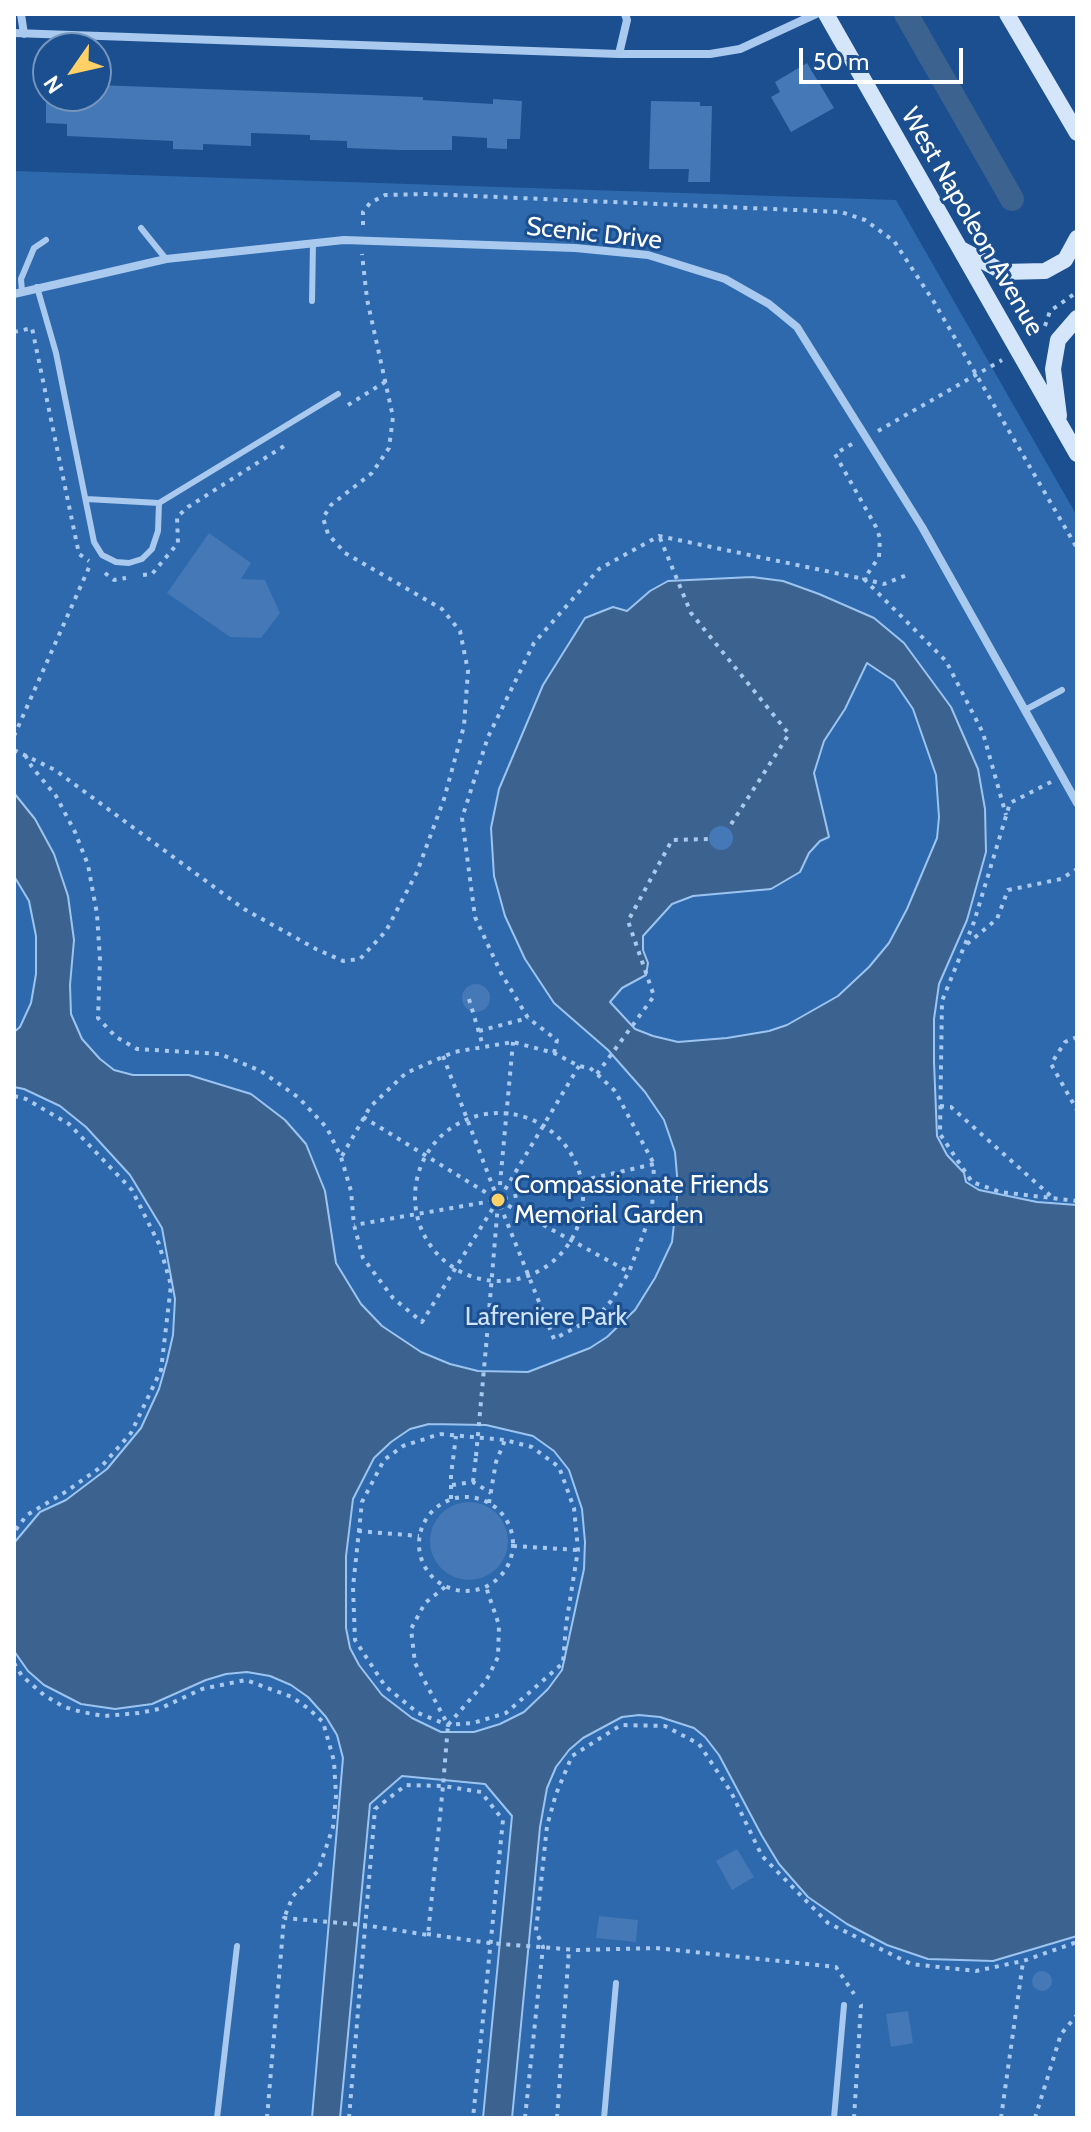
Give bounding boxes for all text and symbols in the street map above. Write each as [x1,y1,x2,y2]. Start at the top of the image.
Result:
north arrow [32,32,112,112]
scale bar [803,32,967,82]
text: 50 m [813,47,869,76]
text: N [38,71,69,99]
street label: West Napoleon Avenue [894,102,1050,342]
street label: Scenic Drive [525,211,663,257]
place label: Compassionate Friends Memorial Garden [514,1169,769,1230]
marker: Compassionate Friends Memorial Garden [489,1191,507,1209]
park label: Lafreniere Park [465,1301,627,1333]

